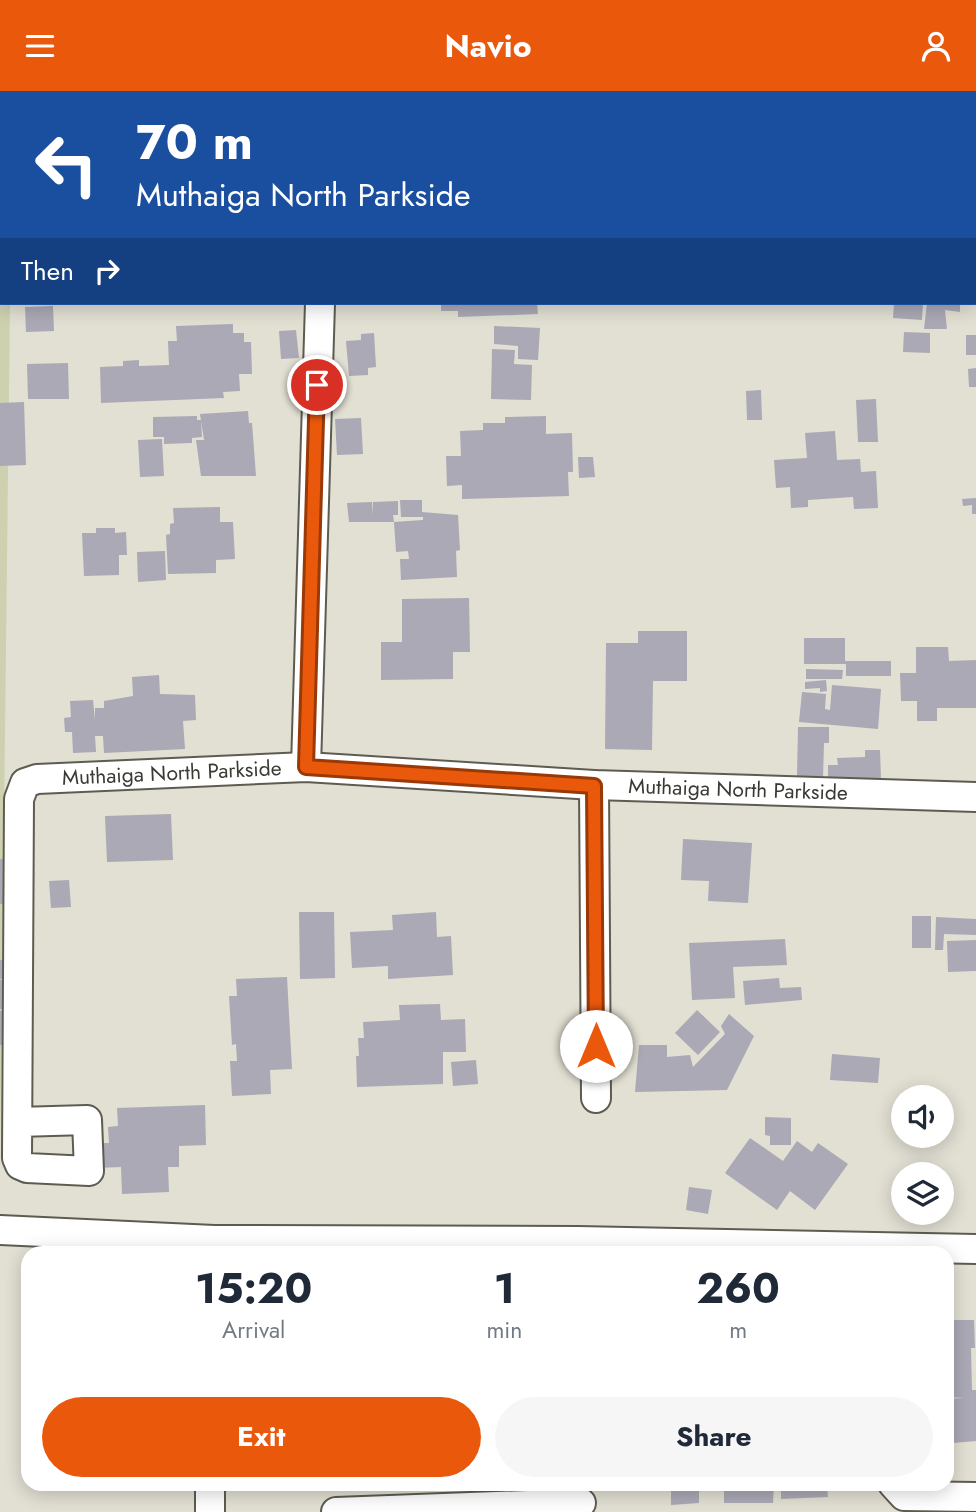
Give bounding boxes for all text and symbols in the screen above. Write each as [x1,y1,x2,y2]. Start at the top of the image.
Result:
text: Navio [444,23,532,69]
icon: menu [21,27,59,65]
icon: person [917,27,955,65]
text: 70 m [136,107,253,177]
icon: left [21,119,112,210]
text: Muthaiga North Parkside [136,172,470,218]
text: Then [21,252,74,290]
icon: right [88,252,126,290]
pin [287,355,347,415]
icon: arrive [298,366,336,404]
street label: Muthaiga North Parkside [61,753,282,793]
street label: Muthaiga North Parkside [628,771,848,808]
position arrow [559,1009,633,1083]
map controls [891,1085,954,1225]
button: sound [891,1085,954,1148]
button: layers [891,1162,954,1225]
text: 15:20 [195,1258,312,1319]
text: 1 [494,1258,515,1319]
text: 260 [696,1258,780,1319]
text: Arrival [222,1313,285,1347]
text: min [486,1313,522,1347]
text: m [729,1313,747,1347]
button: Exit [42,1397,481,1477]
button: Share [495,1397,933,1477]

